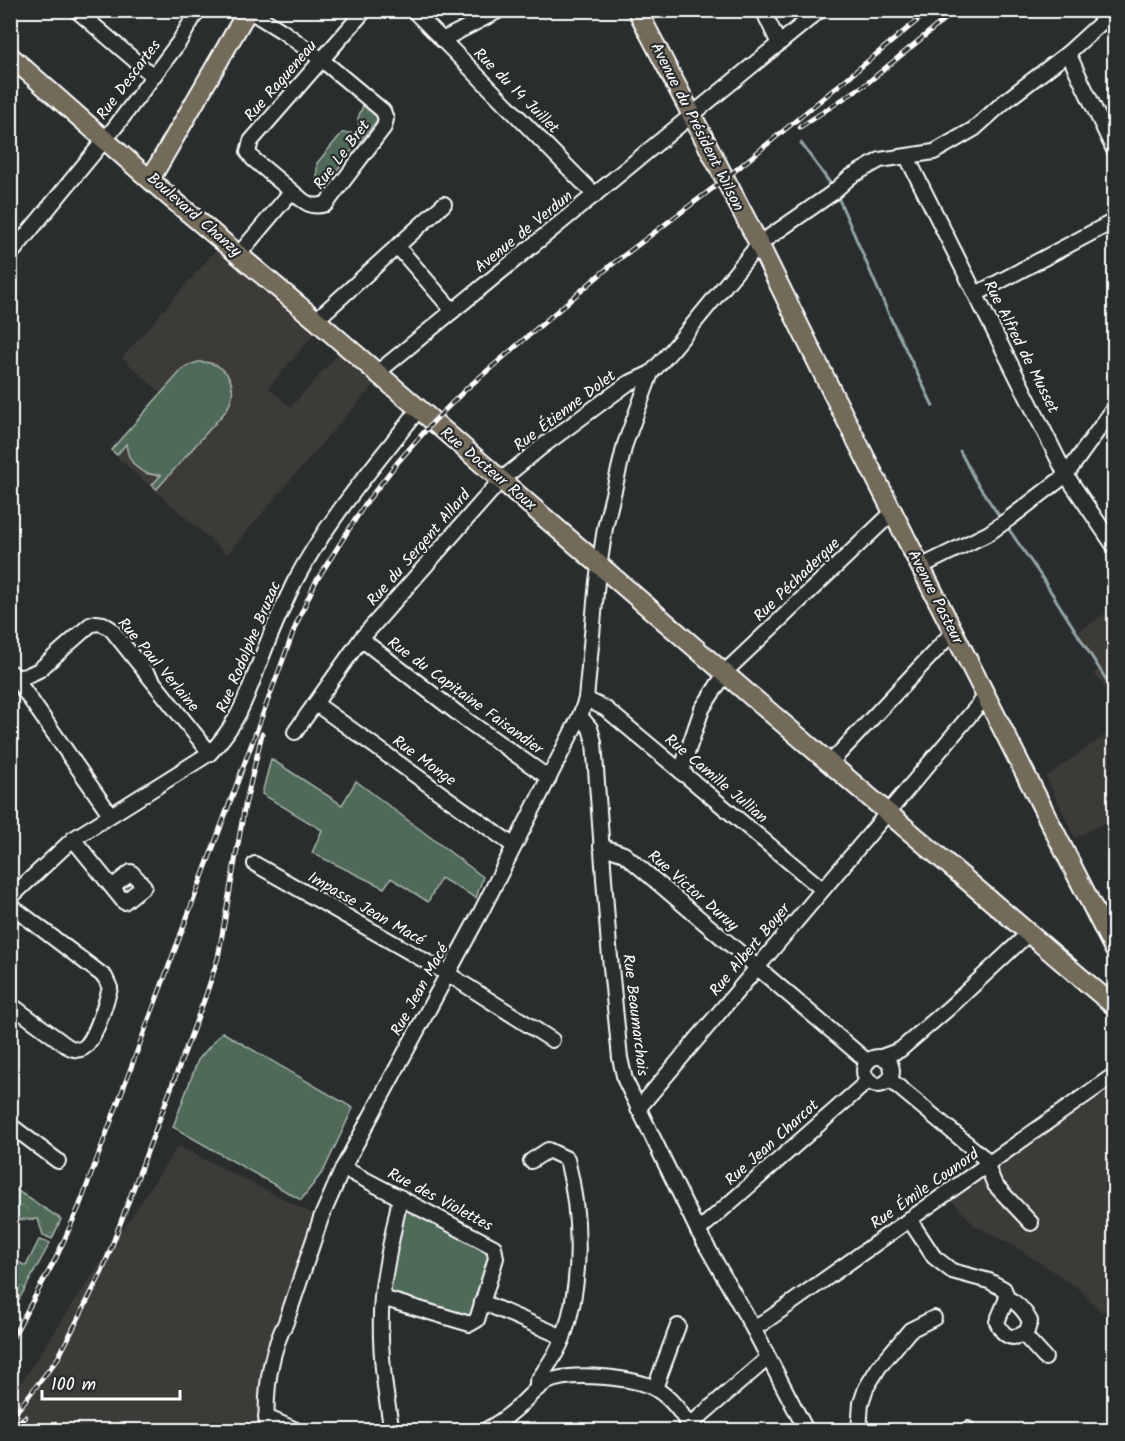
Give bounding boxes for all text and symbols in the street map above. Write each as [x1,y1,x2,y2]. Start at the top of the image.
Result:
street label: Rue Descartes [90,34,168,126]
street label: Rue Ragueneau [238,34,324,127]
street label: Avenue du Président Wilson [644,38,750,216]
street label: Rue du 14 Juillet [467,42,565,140]
street label: Rue Le Bret [307,114,377,195]
street label: Boulevard Chanzy [141,167,247,264]
street label: Avenue de Verdun [469,184,579,280]
street label: Rue Alfred de Musset [977,276,1066,419]
street label: Rue Étienne Dolet [508,364,622,458]
street label: Rue Docteur Roux [434,421,543,518]
street label: Rue du Sergent Allard [361,483,478,612]
street label: Rue Péchadergue [748,532,846,628]
street label: Avenue Pasteur [900,545,970,650]
street label: Rue Rodolphe Bruzac [210,577,288,717]
street label: Rue Paul Verlaine [111,612,205,718]
street label: Rue du Capitaine Faisandier [382,631,550,762]
street label: Rue Camille Jullian [659,728,773,830]
street label: Rue Monge [387,729,461,793]
street label: Rue Victor Duruy [642,844,745,938]
street label: Impasse Jean Macé [303,865,430,953]
street label: Rue Albert Boyer [703,897,798,1002]
street label: Rue Jean Macé [384,938,456,1041]
street label: Rue Beaumarchais [615,953,655,1078]
street label: Rue Jean Charcot [719,1093,825,1192]
street label: Rue Émile Counord [866,1142,985,1236]
street label: Rue des Violettes [383,1162,497,1238]
scale bar [42,1363,180,1401]
text: 100 m [51,1371,96,1400]

